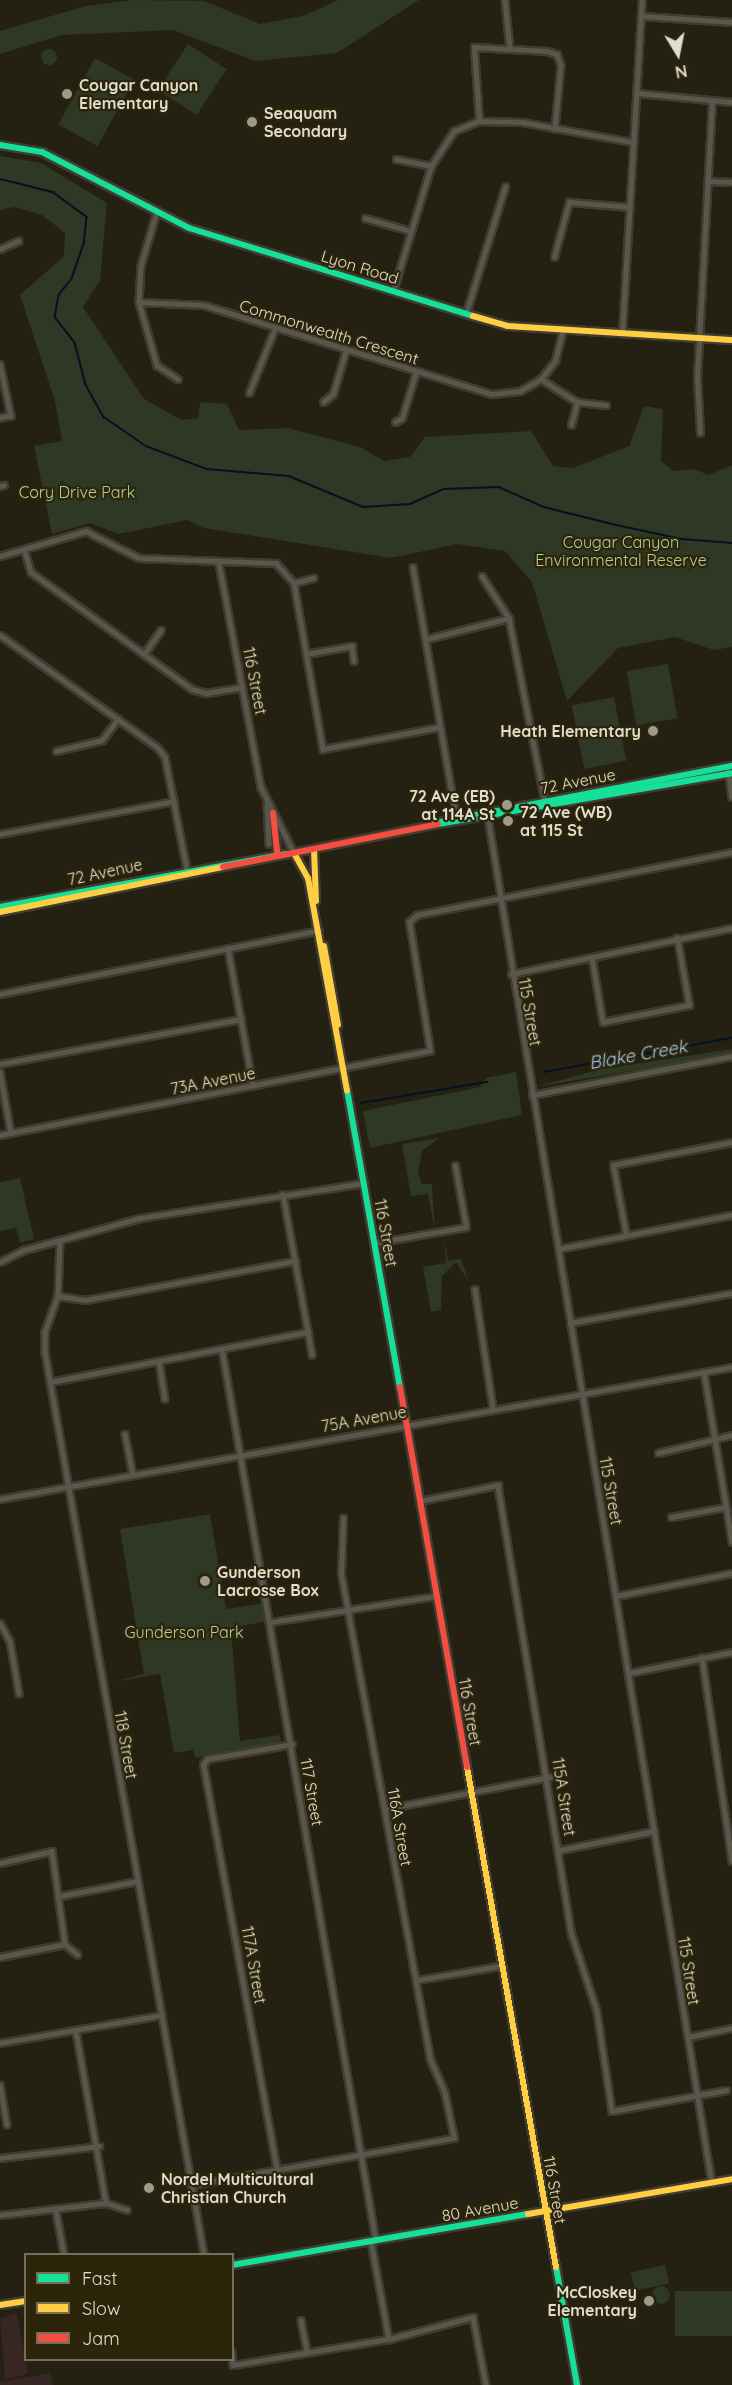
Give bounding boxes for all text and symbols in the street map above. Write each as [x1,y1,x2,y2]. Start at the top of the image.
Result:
north arrow [648,24,708,84]
text: N [674,61,689,83]
place label: Cougar Canyon Elementary [79,75,198,113]
marker: Cougar Canyon Elementary [60,87,74,101]
place label: Seaquam Secondary [264,103,347,141]
marker: Seaquam Secondary [245,115,259,129]
street label: Lyon Road [319,246,401,288]
street label: Commonwealth Crescent [237,296,421,368]
park label: Cory Drive Park [19,482,135,502]
park label: Cougar Canyon Environmental Reserve [535,532,707,570]
street label: 116 Street [239,646,271,716]
place label: Heath Elementary [500,721,641,741]
marker: Heath Elementary [646,724,660,738]
street label: 72 Avenue [539,764,617,798]
place label: 72 Ave (EB) at 114A St [409,786,495,824]
marker: 72 Ave (EB) at 114A St [500,798,514,812]
place label: 72 Ave (WB) at 115 St [520,802,612,840]
marker: 72 Ave (WB) at 115 St [501,814,515,828]
street label: 72 Avenue [66,855,144,889]
street label: 115 Street [515,977,545,1047]
water label: Blake Creek [587,1036,689,1074]
street label: 73A Avenue [169,1063,257,1099]
street label: 116 Street [371,1198,401,1268]
street label: 75A Avenue [320,1402,408,1436]
street label: 115 Street [596,1456,626,1526]
place label: Gunderson Lacrosse Box [217,1562,319,1600]
marker: Gunderson Lacrosse Box [198,1574,212,1588]
park label: Gunderson Park [124,1622,244,1642]
street label: 116 Street [455,1677,485,1747]
street label: 118 Street [111,1710,141,1780]
street label: 115A Street [548,1756,580,1838]
street label: 117 Street [297,1757,327,1827]
street label: 116A Street [384,1786,416,1868]
street label: 117A Street [238,1925,270,2005]
street label: 115 Street [674,1936,704,2006]
street label: 116 Street [540,2155,570,2225]
place label: Nordel Multicultural Christian Church [161,2169,314,2207]
marker: Nordel Multicultural Christian Church [142,2181,156,2195]
street label: 80 Avenue [440,2193,520,2225]
legend [24,2253,234,2361]
text: Fast [82,2267,117,2290]
place label: McCloskey Elementary [548,2282,637,2320]
marker: McCloskey Elementary [642,2294,656,2308]
text: Slow [82,2297,120,2320]
text: Jam [82,2327,120,2350]

